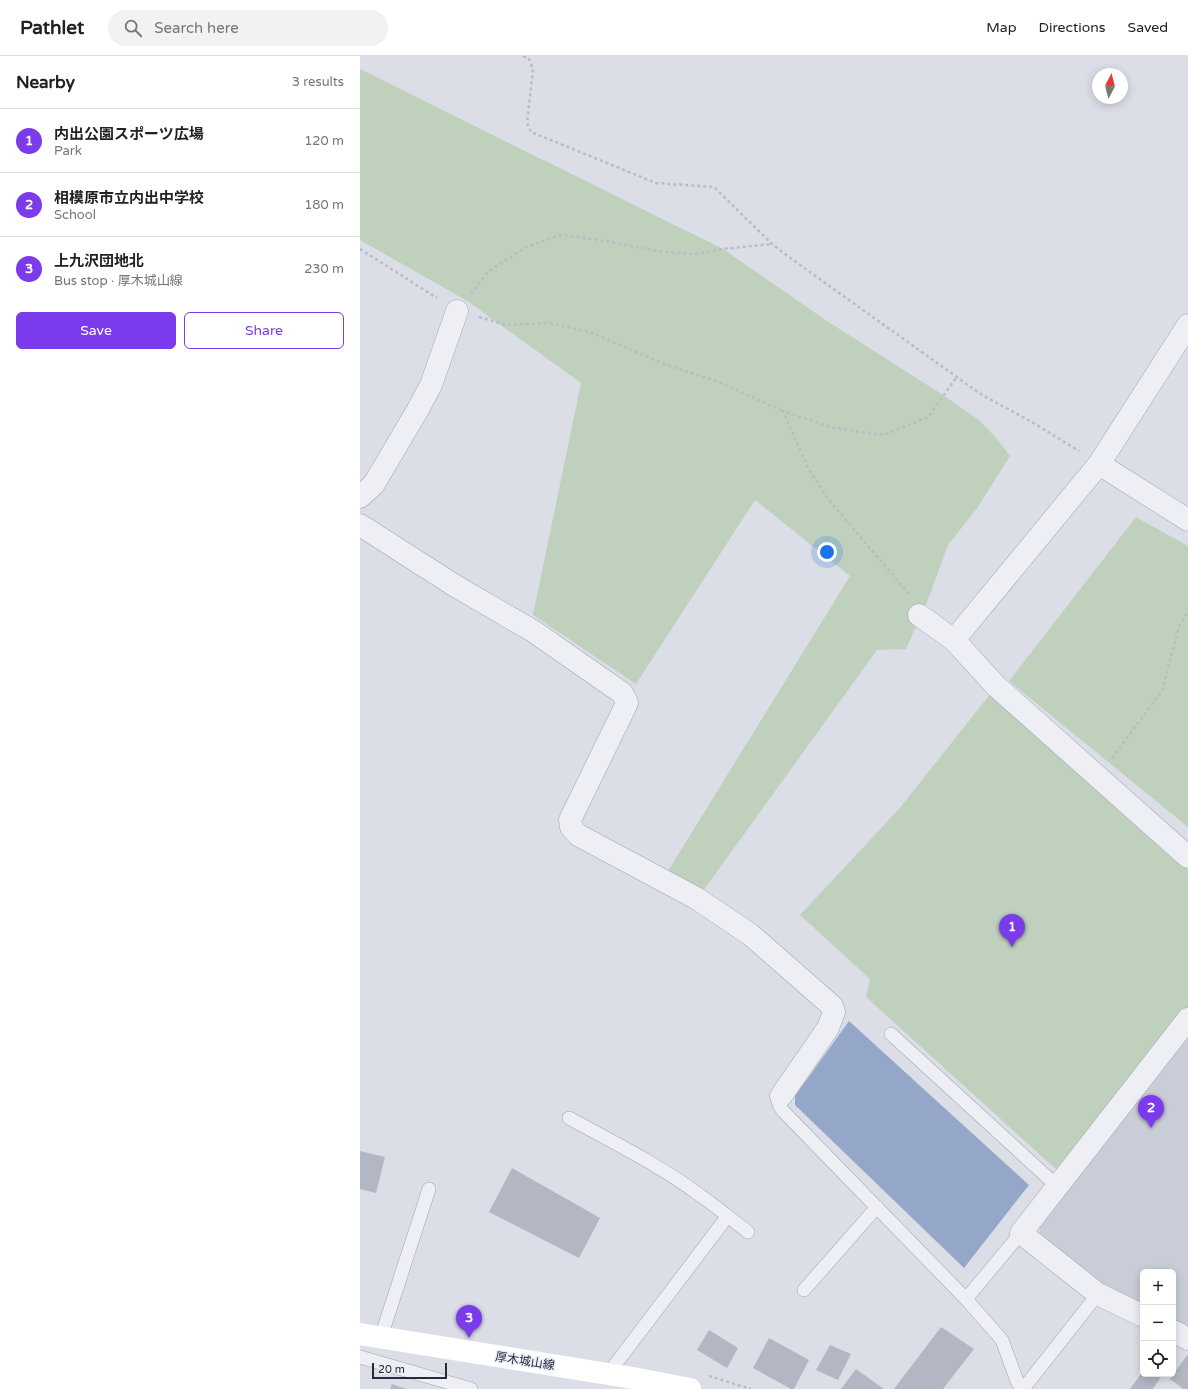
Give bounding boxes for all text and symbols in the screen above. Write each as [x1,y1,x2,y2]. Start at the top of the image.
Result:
search box [108,10,388,46]
text: Pathlet [20,17,84,39]
icon: search [122,17,144,39]
text: Search here [154,19,239,37]
text: Map [986,19,1017,36]
text: Directions [1039,19,1106,36]
text: Saved [1128,19,1168,36]
north arrow [1092,68,1128,104]
text: Nearby [16,72,75,93]
text: 3 results [292,74,344,90]
text: 内出公園スポーツ広場 [54,125,204,143]
text: 1 [25,133,33,149]
text: 120 m [304,133,344,149]
text: Park [54,143,82,159]
text: 相模原市立内出中学校 [54,189,204,207]
text: 2 [25,197,33,213]
text: 180 m [304,197,344,213]
text: School [54,207,96,223]
text: 上九沢団地北 [54,252,144,270]
text: 3 [25,261,33,277]
text: 230 m [304,261,344,277]
text: Bus stop · 厚木城山線 [54,273,183,289]
button: Save [16,312,176,349]
button: Share [184,312,344,349]
your location [817,542,837,562]
pin: 1 [999,914,1025,947]
pin: 2 [1138,1095,1164,1128]
map controls [1140,1269,1176,1377]
button: + [1140,1269,1176,1305]
pin: 3 [456,1305,482,1338]
button: − [1140,1305,1176,1341]
button: locate [1140,1341,1176,1377]
street label: 厚木城山線 [494,1349,556,1373]
scale bar [372,1361,447,1380]
text: 20 m [378,1363,405,1376]

